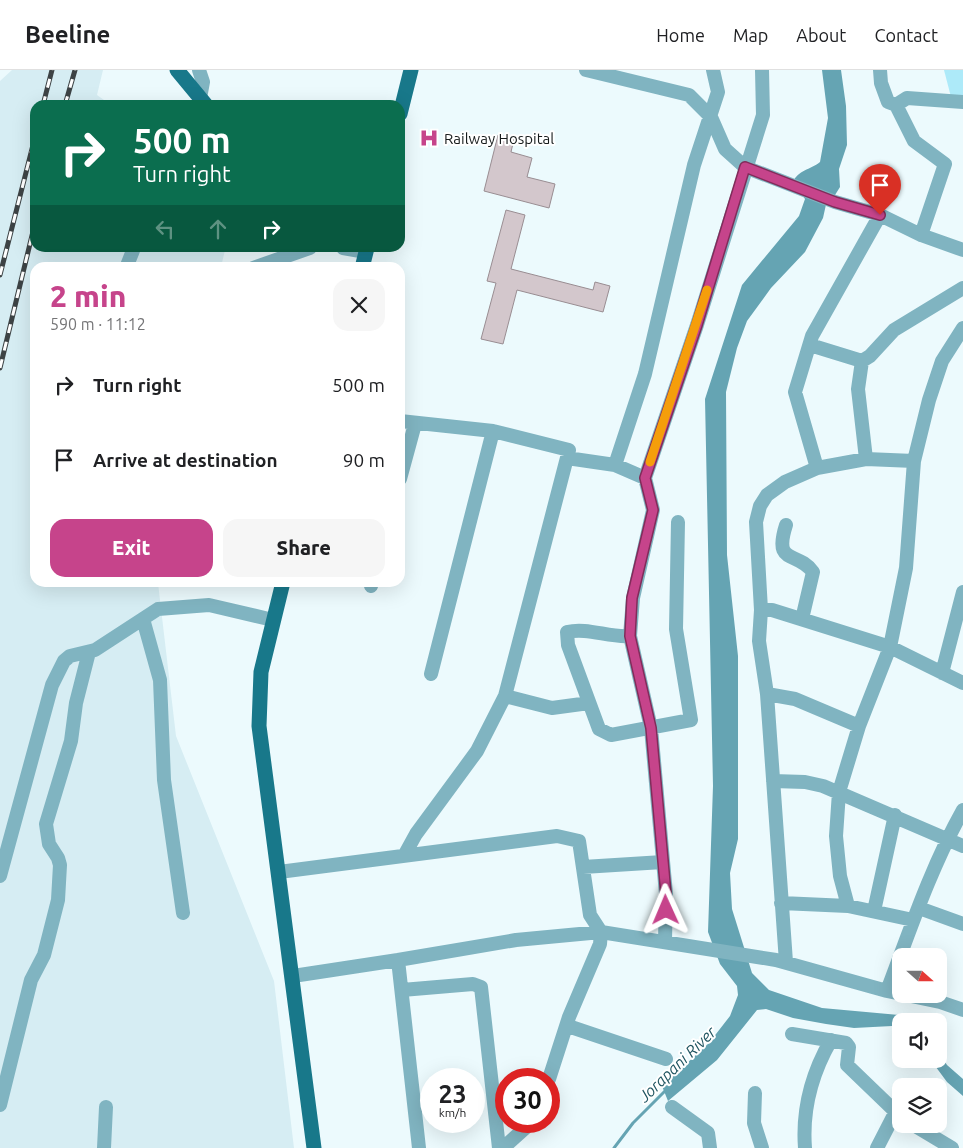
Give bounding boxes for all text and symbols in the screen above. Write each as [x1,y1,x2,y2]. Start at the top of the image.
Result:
text: Beeline [25,21,110,48]
text: Home [656,25,705,45]
text: Map [733,25,768,45]
text: About [796,25,846,45]
text: Contact [874,25,938,45]
icon: right [50,120,115,185]
text: 500 m [133,120,231,160]
hospital icon: Railway Hospital [418,127,440,149]
place label: Railway Hospital [444,130,554,147]
text: Turn right [133,161,231,186]
pin [859,164,901,215]
icon: arrive [866,171,894,199]
icon: left [151,215,179,243]
icon: ahead [204,215,232,243]
icon: right [257,215,285,243]
text: 2 min [50,279,126,313]
button: close [333,279,385,331]
text: 590 m · 11:12 [50,315,146,333]
icon: right [50,371,78,399]
text: Turn right [93,374,181,396]
text: 500 m [332,374,385,396]
icon: arrive [50,446,78,474]
text: Arrive at destination [93,449,278,471]
text: 90 m [343,449,385,471]
button: Exit [50,519,213,577]
button: Share [223,519,385,577]
position arrow [639,883,691,935]
north arrow [892,948,948,1002]
map controls [892,948,947,1133]
button: sound [892,1013,947,1068]
water label: Jorapani River [634,1022,720,1106]
speed limit sign: 30 [495,1068,560,1133]
button: layers [892,1078,947,1133]
text: 23 [438,1080,467,1108]
text: km/h [439,1106,466,1119]

